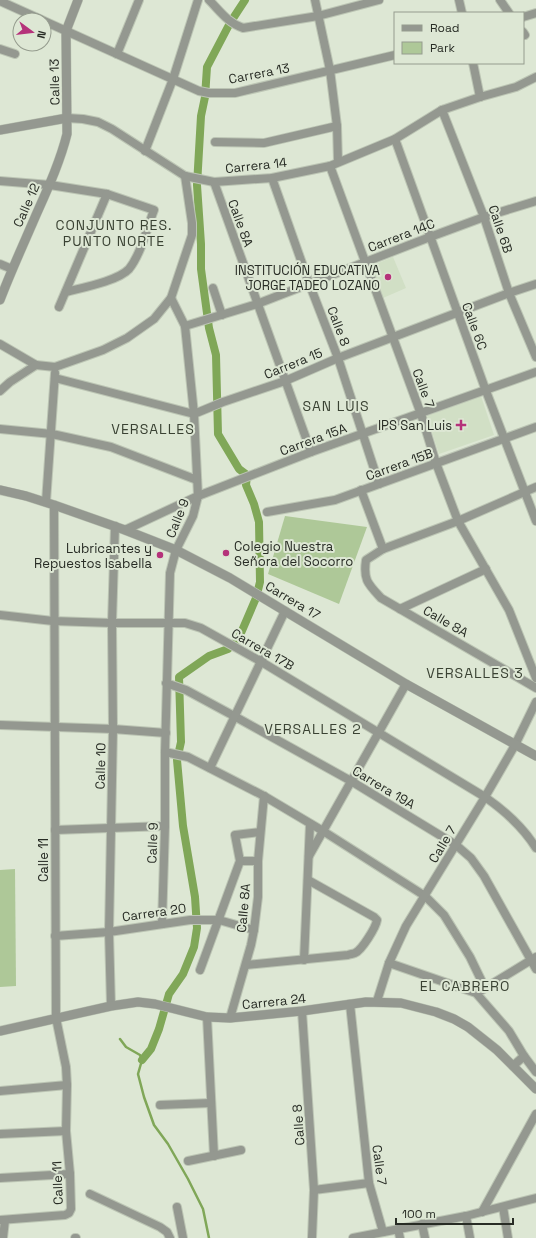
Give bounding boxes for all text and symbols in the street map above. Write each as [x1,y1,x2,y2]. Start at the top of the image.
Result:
north arrow [12,12,52,52]
legend [394,12,524,64]
text: Road [430,20,459,36]
text: N [34,29,49,40]
text: Park [430,40,455,56]
street label: Calle 13 [46,58,63,105]
street label: Carrera 13 [227,59,291,88]
street label: Carrera 14 [224,154,288,177]
street label: Calle 12 [9,180,44,230]
street label: Calle 8A [224,197,257,249]
street label: Calle 6B [484,203,517,255]
street label: Carrera 14C [365,215,437,256]
district label: CONJUNTO RES. PUNTO NORTE [55,216,173,250]
place label: INSTITUCIÓN EDUCATIVA JORGE TADEO LOZANO [235,262,380,294]
marker: INSTITUCIÓN EDUCATIVA JORGE TADEO LOZANO [383,272,393,282]
street label: Calle 6C [458,300,491,352]
street label: Calle 8 [323,304,354,349]
street label: Carrera 15 [261,344,325,383]
street label: Calle 7 [409,366,438,410]
district label: SAN LUIS [302,397,370,415]
place label: IPS San Luis [378,417,452,434]
marker: IPS San Luis [455,419,467,431]
district label: VERSALLES [111,420,195,438]
street label: Carrera 15A [277,420,349,459]
street label: Carrera 15B [363,444,435,484]
street label: Calle 9 [162,496,193,540]
place label: Colegio Nuestra Señora del Socorro [234,538,353,570]
place label: Lubricantes y Repuestos Isabella [34,540,153,572]
marker: Colegio Nuestra Señora del Socorro [221,548,231,558]
marker: Lubricantes y Repuestos Isabella [155,550,165,560]
street label: Carrera 17 [262,577,323,624]
street label: Calle 8A [420,602,471,641]
street label: Carrera 17B [228,625,297,674]
district label: VERSALLES 3 [426,664,524,682]
district label: VERSALLES 2 [264,720,362,738]
street label: Calle 10 [92,742,109,790]
street label: Carrera 19A [349,762,418,813]
street label: Calle 9 [143,822,162,864]
street label: Calle 7 [425,822,460,866]
street label: Calle 11 [35,838,52,882]
street label: Calle 8A [233,883,254,933]
street label: Carrera 20 [121,900,187,925]
district label: EL CABRERO [420,977,510,995]
street label: Carrera 24 [241,990,307,1013]
street label: Calle 8 [289,1104,308,1146]
street label: Calle 7 [368,1144,391,1186]
street label: Calle 11 [48,1161,67,1205]
scale bar [396,1200,513,1226]
text: 100 m [402,1206,436,1222]

